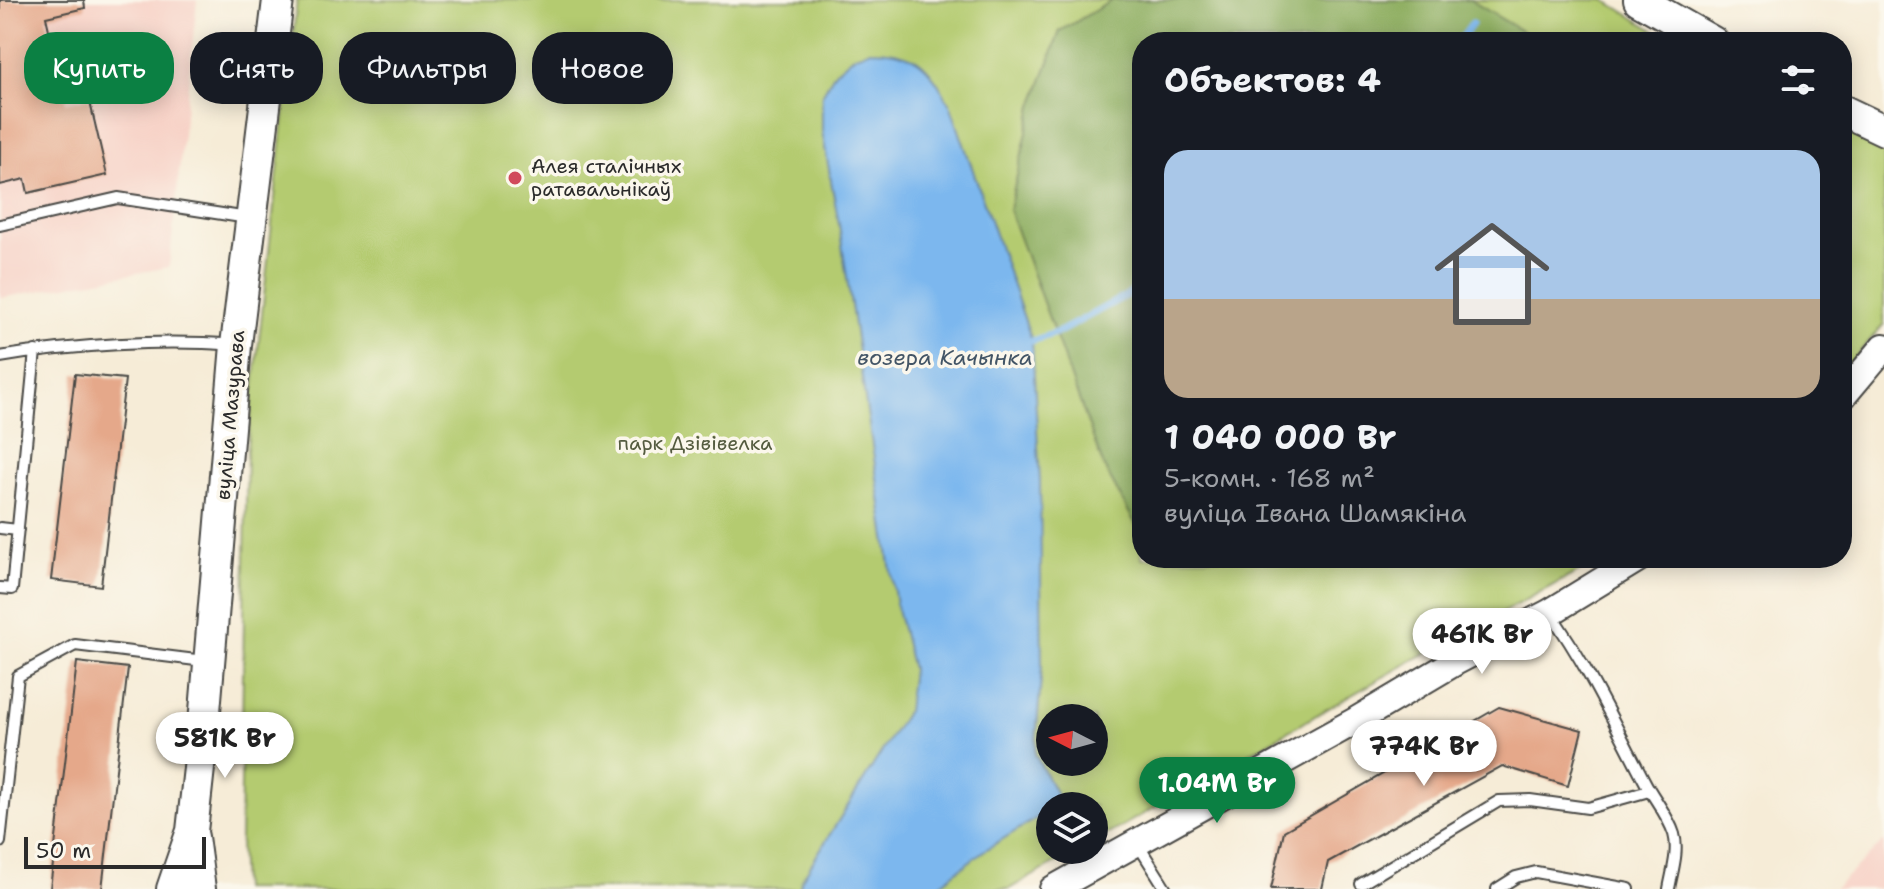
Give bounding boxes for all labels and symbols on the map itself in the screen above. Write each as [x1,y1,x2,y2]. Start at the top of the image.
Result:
place label: Алея сталічных ратавальнікаў [531,153,681,202]
marker: Алея сталічных ратавальнікаў [506,169,524,187]
street label: вуліца Мазурава [210,328,250,501]
water label: возера Качынка [857,343,1033,372]
park label: парк Дзівівелка [618,430,773,456]
pin: 461K Br [1408,608,1556,676]
north arrow [1036,704,1108,776]
pin: 581K Br [151,712,299,780]
pin: 774K Br [1350,720,1498,788]
pin: 1.04M Br [1134,757,1300,825]
scale bar [24,833,206,869]

